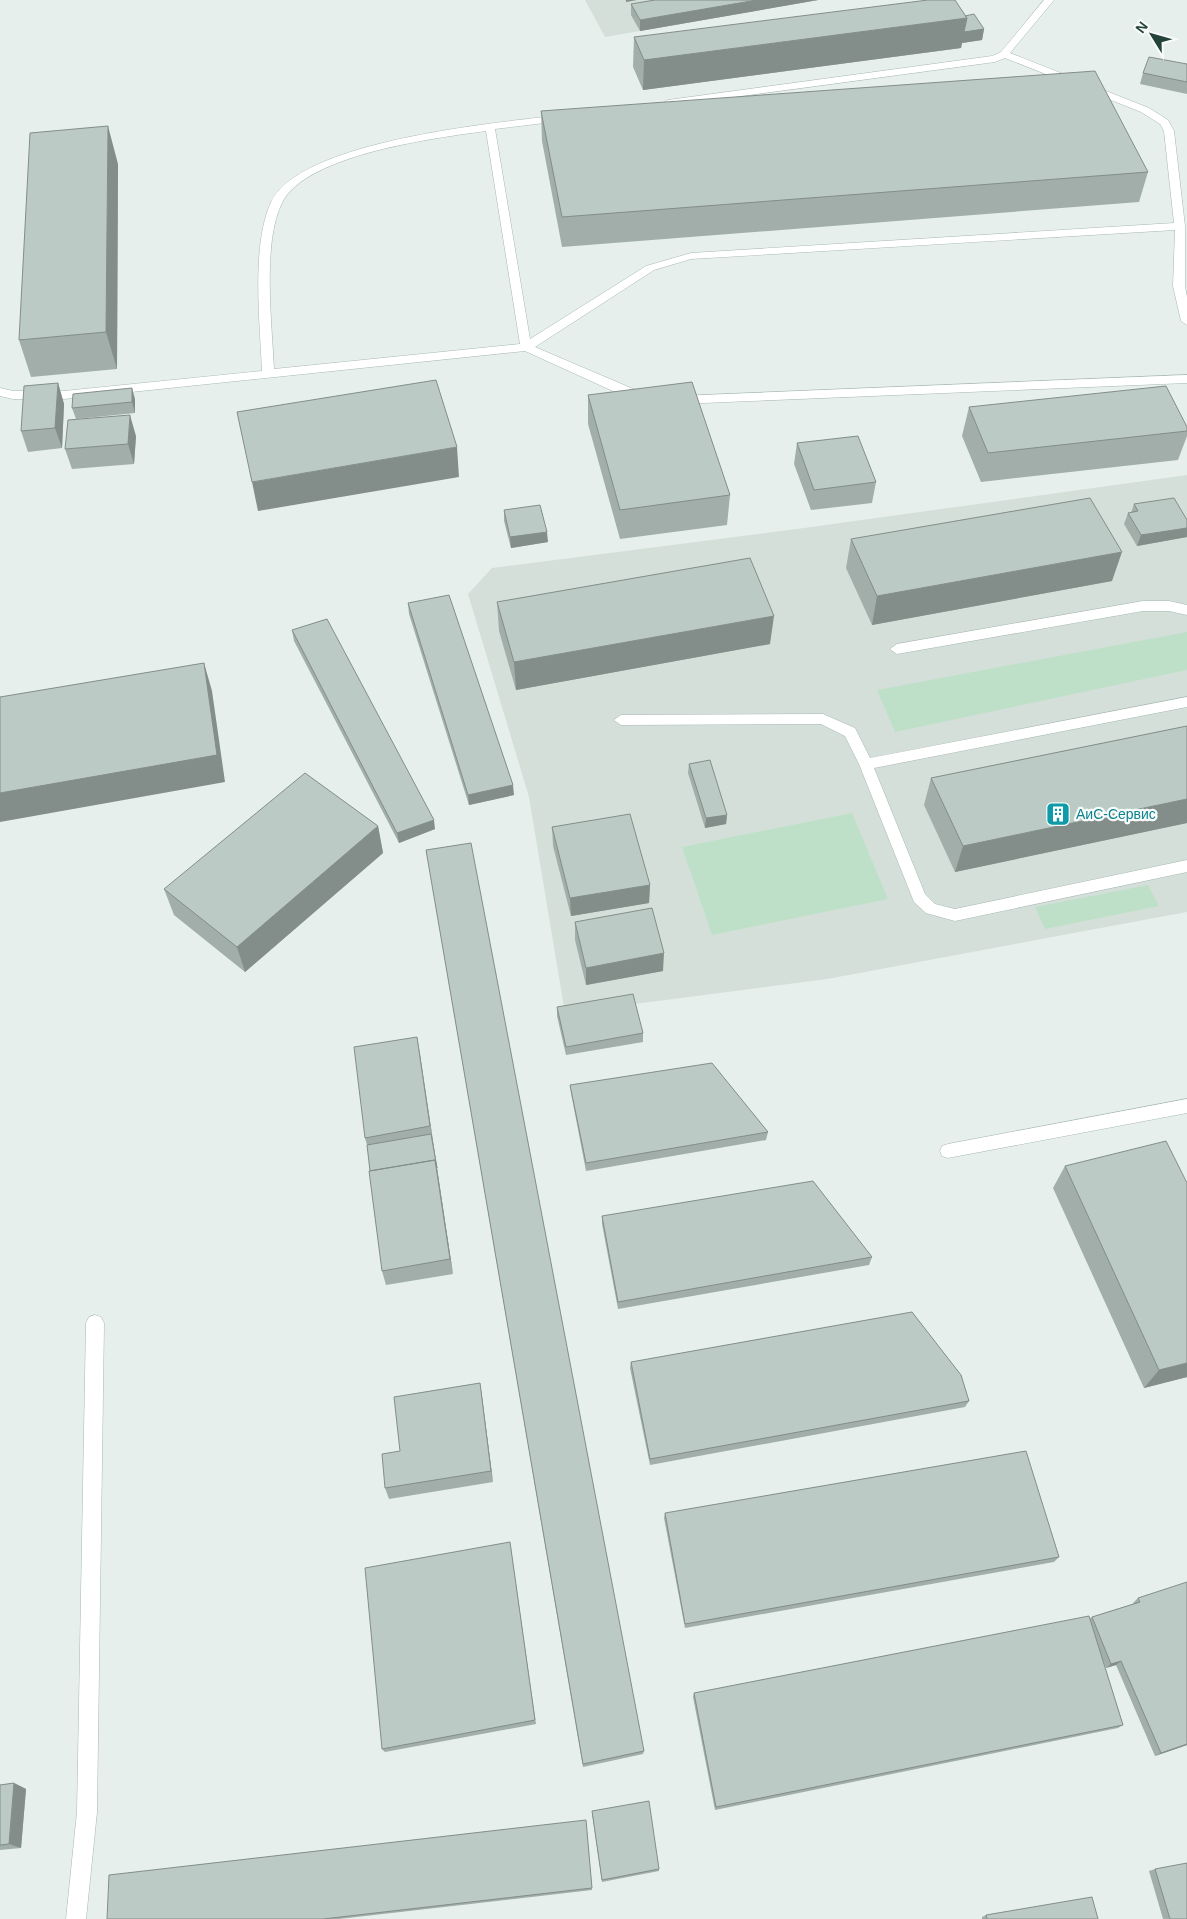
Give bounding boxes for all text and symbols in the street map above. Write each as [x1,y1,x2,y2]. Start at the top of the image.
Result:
north arrow [1127,10,1177,60]
text: N [1132,18,1151,36]
building icon: АиС-Сервис [1045,801,1071,827]
place label: АиС-Сервис [1076,806,1156,822]

